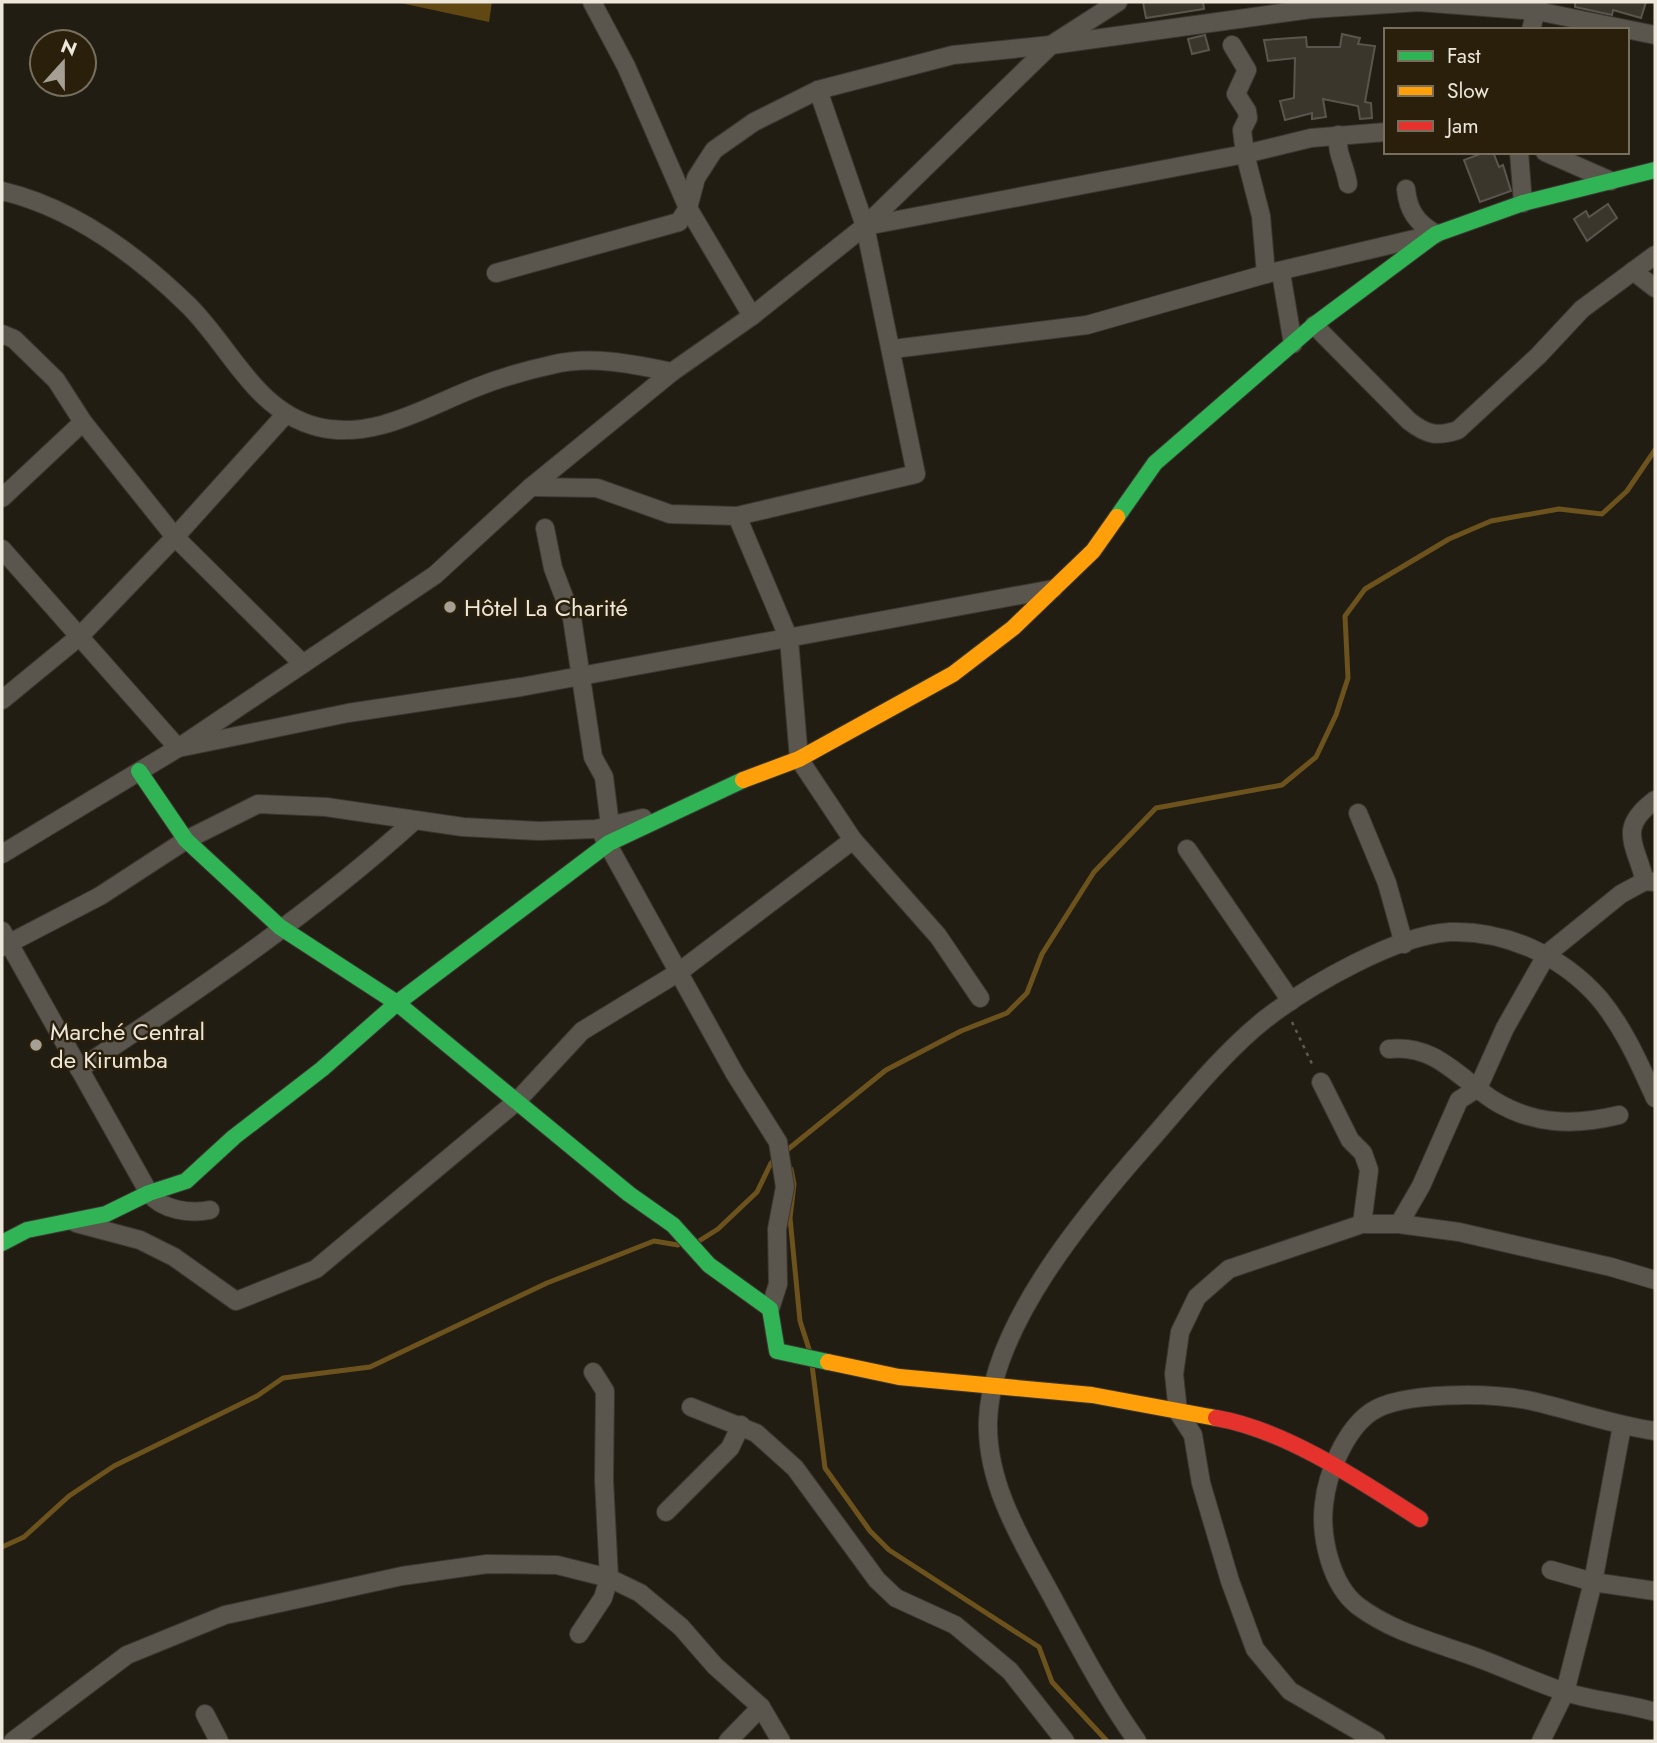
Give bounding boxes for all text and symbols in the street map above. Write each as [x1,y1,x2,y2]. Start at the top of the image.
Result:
north arrow [28,28,98,98]
legend [1384,28,1629,154]
text: N [57,32,81,63]
text: Fast [1447,41,1480,71]
text: Slow [1447,76,1489,106]
text: Jam [1444,111,1479,141]
place label: Hôtel La Charité [464,590,628,625]
marker: Hôtel La Charité [442,599,458,615]
place label: Marché Central de Kirumba [50,1014,205,1077]
marker: Marché Central de Kirumba [28,1037,44,1053]

